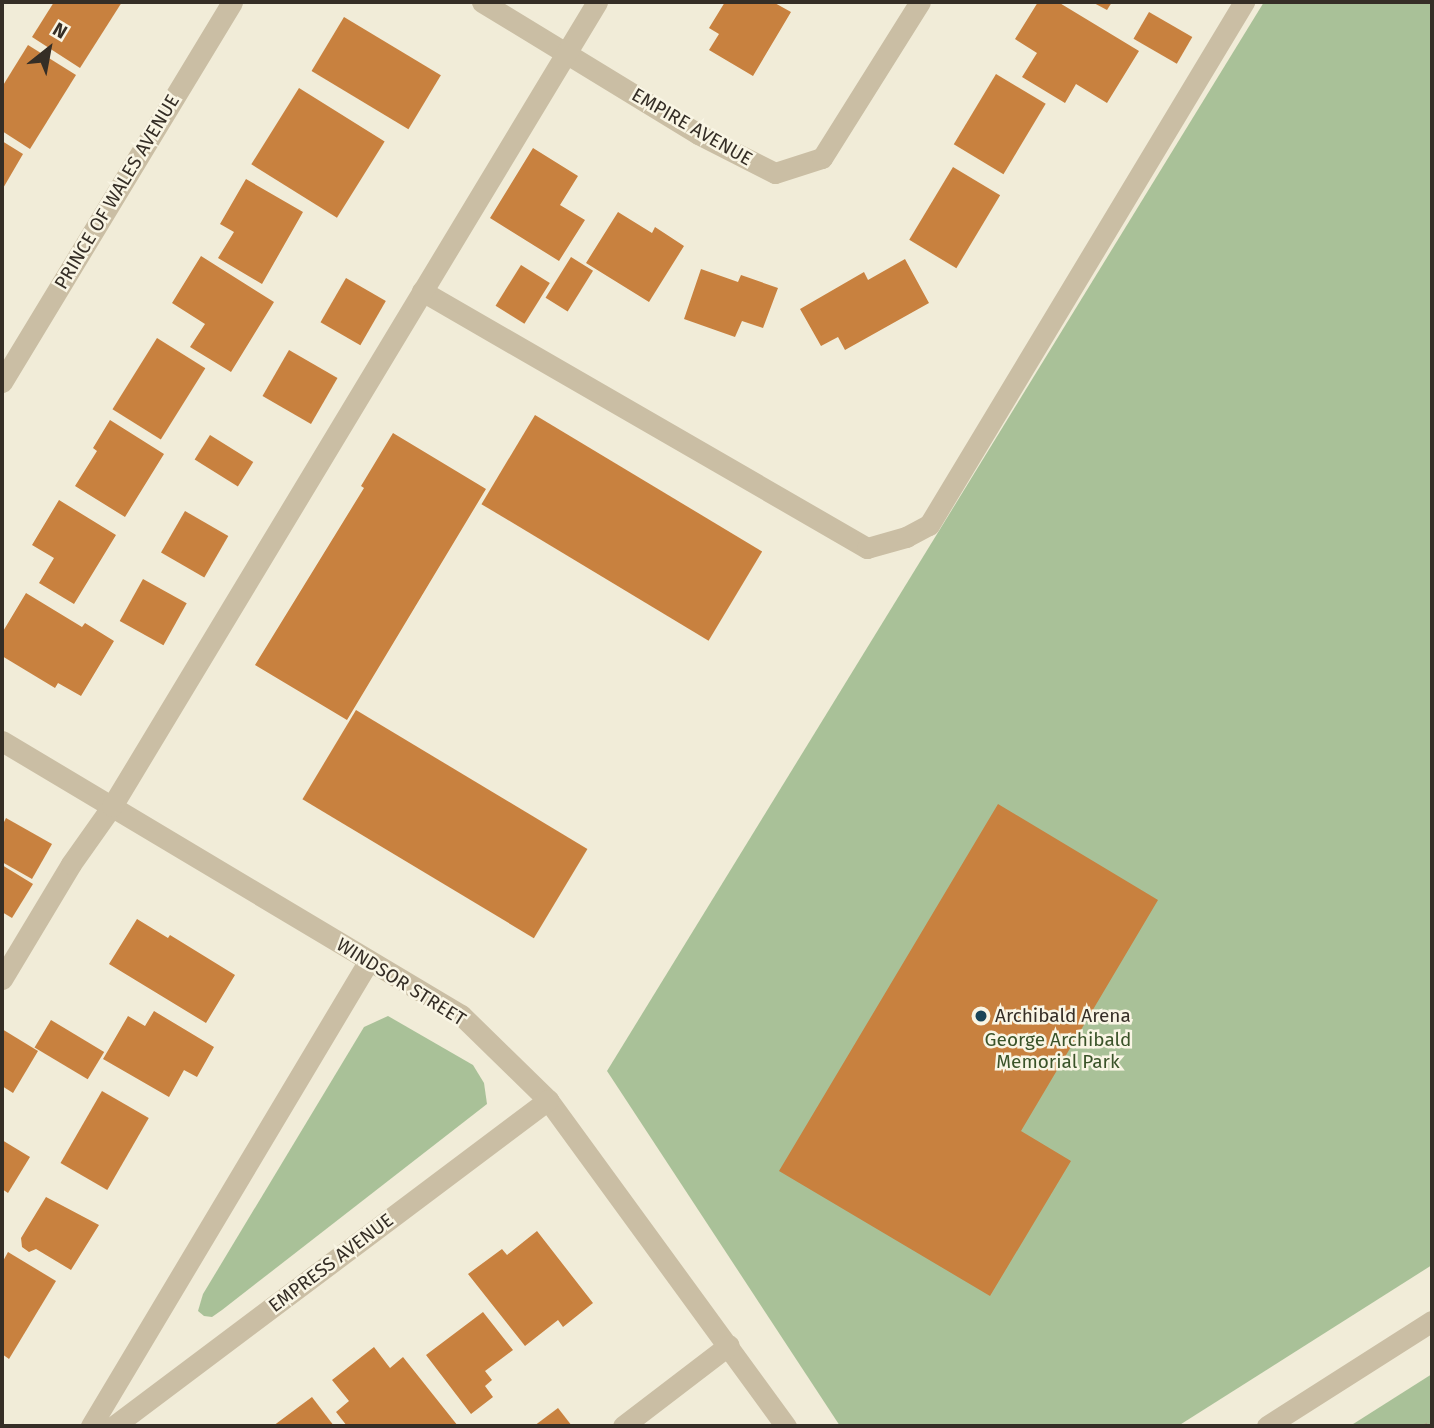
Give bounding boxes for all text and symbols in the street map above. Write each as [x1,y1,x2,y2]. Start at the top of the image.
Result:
north arrow [14,14,84,84]
text: N [49,17,71,44]
street label: EMPIRE AVENUE [628,83,756,171]
street label: PRINCE OF WALES AVENUE [50,91,184,293]
street label: WINDSOR STREET [332,933,470,1031]
place label: Archibald Arena [995,1005,1131,1027]
marker: Archibald Arena [973,1008,989,1024]
park label: George Archibald Memorial Park [985,1029,1131,1073]
street label: EMPRESS AVENUE [264,1209,398,1317]

